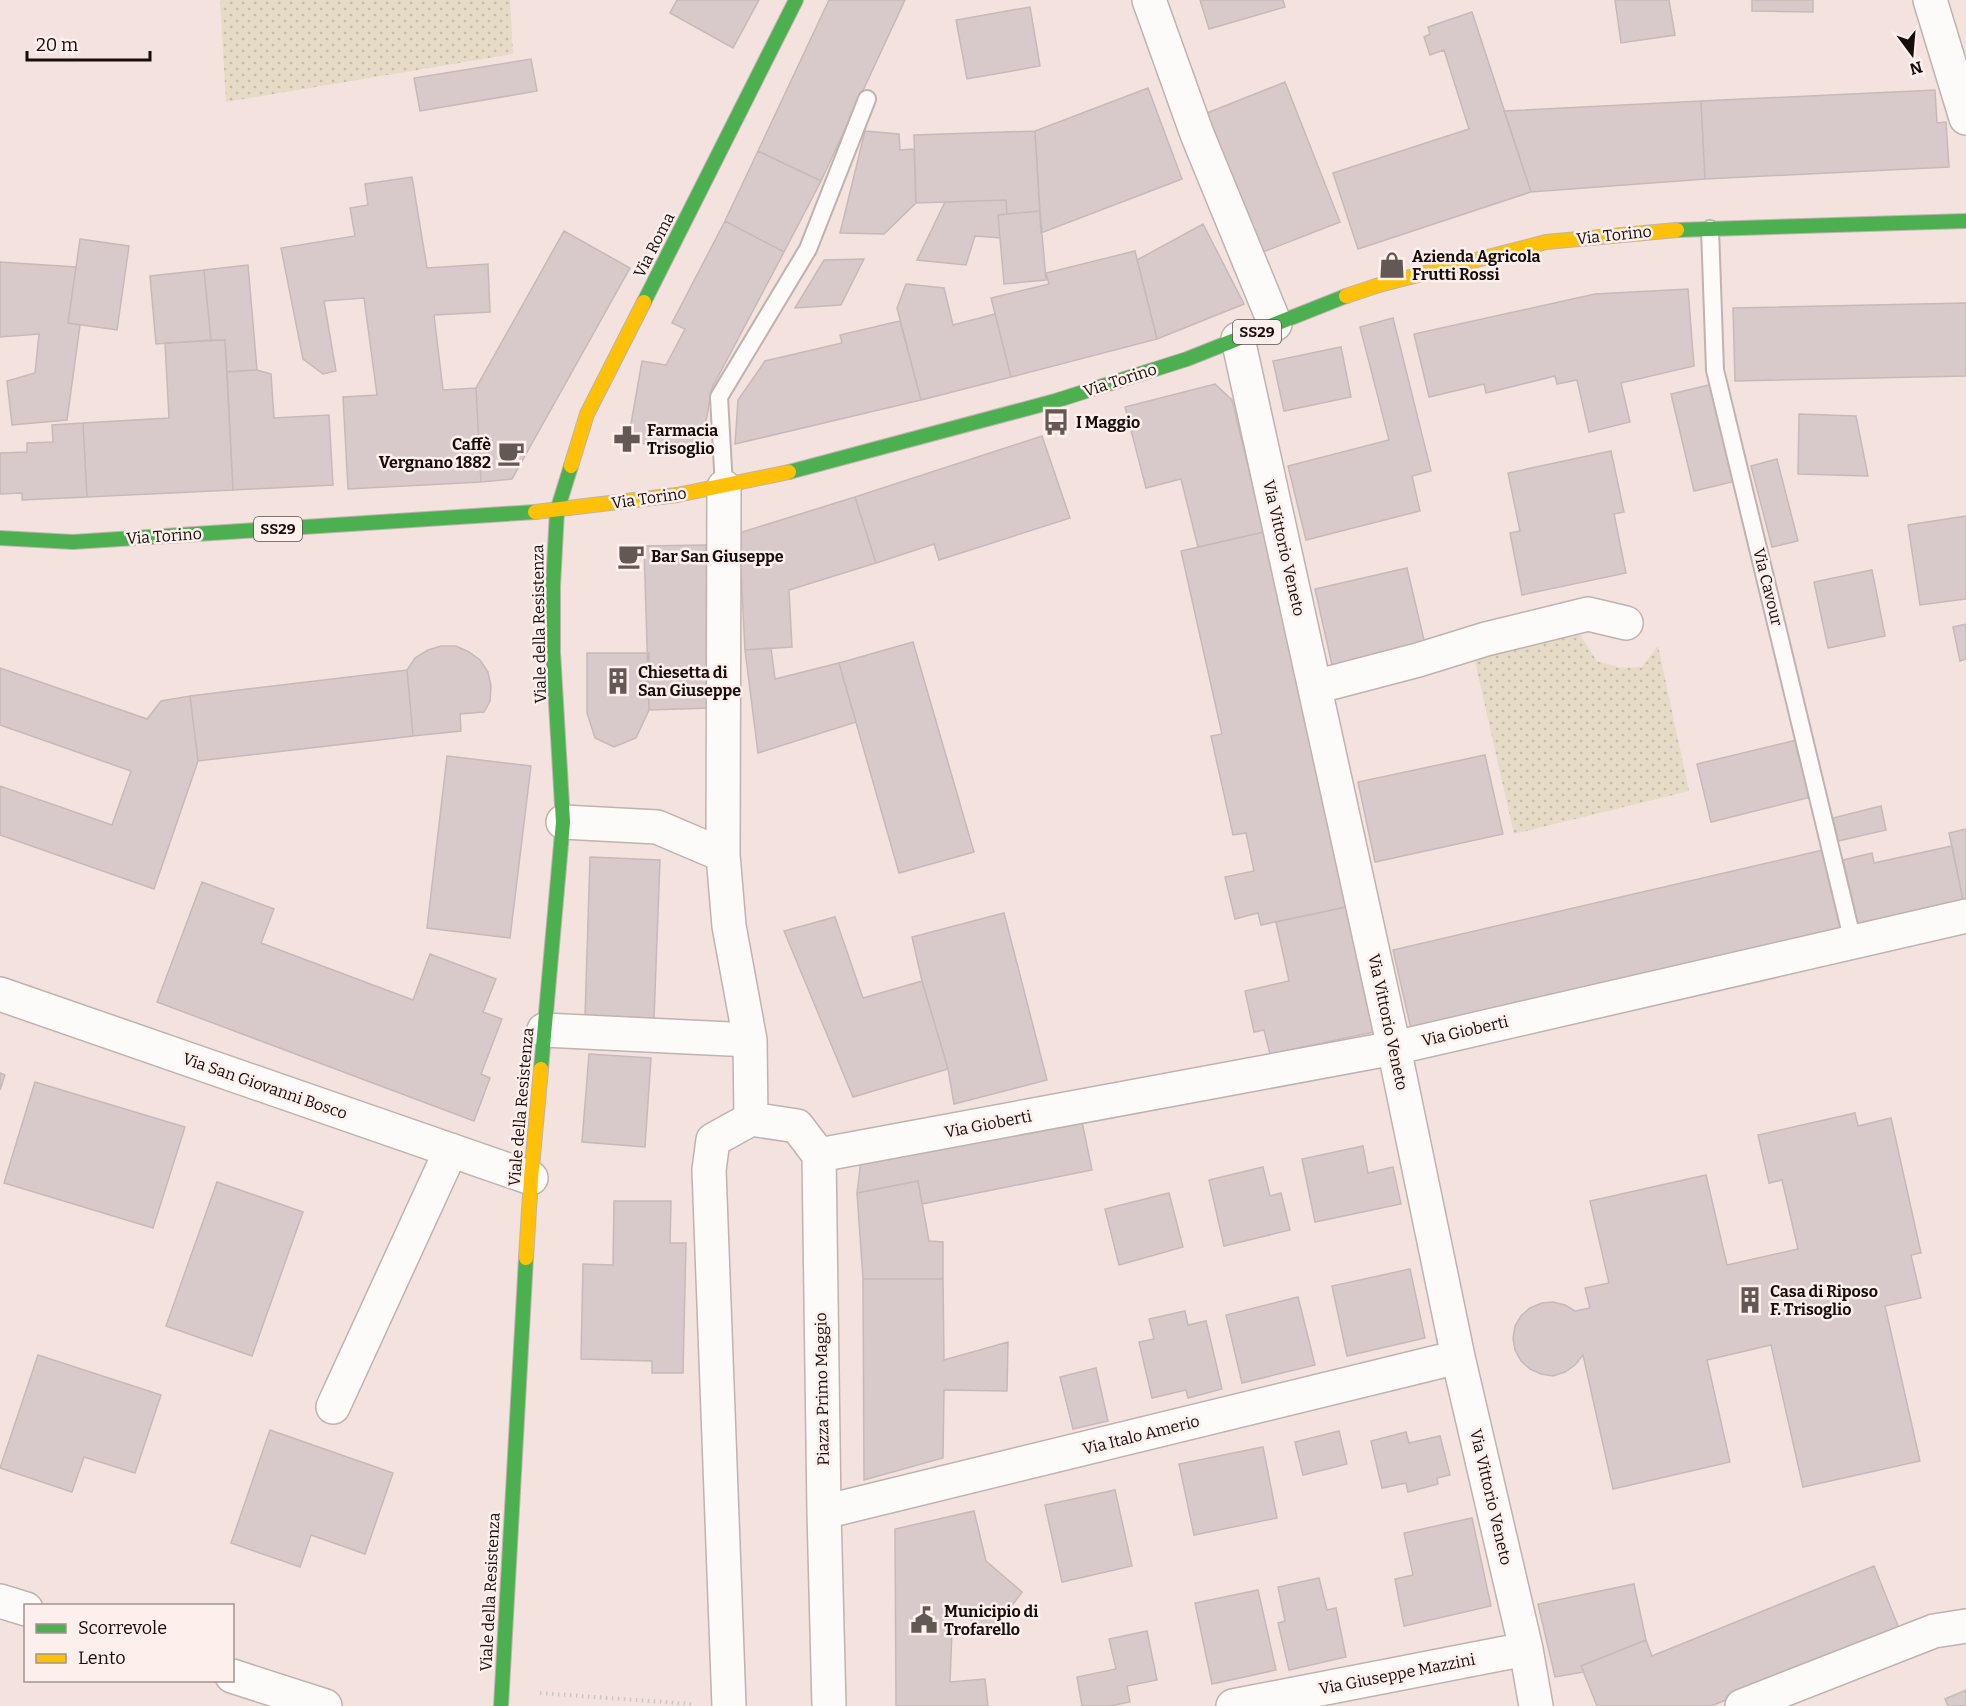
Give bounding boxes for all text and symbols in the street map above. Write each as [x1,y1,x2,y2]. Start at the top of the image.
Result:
scale bar [27,24,150,62]
north arrow [1882,24,1942,84]
text: 20 m [36,34,78,56]
text: N [1907,57,1925,79]
street label: Via Roma [630,209,679,281]
street label: Via Torino [1575,222,1653,248]
place label: Azienda Agricola Frutti Rossi [1412,247,1541,284]
shop icon: Azienda Agricola Frutti Rossi [1377,250,1407,280]
road number: SS29 [1233,320,1281,344]
street label: Via Torino [1081,359,1159,401]
bus stop icon: I Maggio [1041,407,1071,437]
place label: I Maggio [1076,413,1140,432]
place label: Farmacia Trisoglio [647,421,718,458]
pharmacy icon: Farmacia Trisoglio [612,424,642,454]
place label: Caffè Vergnano 1882 [379,435,491,472]
cafe icon: Caffè Vergnano 1882 [496,438,526,468]
street label: Via Vittorio Veneto [1259,478,1309,618]
street label: Via Torino [610,483,688,513]
road number: SS29 [254,517,302,541]
street label: Via Torino [126,524,202,548]
cafe icon: Bar San Giuseppe [616,541,646,571]
street label: Viale della Resistenza [528,544,550,704]
street label: Via Cavour [1749,546,1787,628]
place label: Bar San Giuseppe [651,547,784,566]
place label: Chiesetta di San Giuseppe [638,663,741,700]
building icon: Chiesetta di San Giuseppe [603,666,633,696]
street label: Via Vittorio Veneto [1364,952,1412,1092]
street label: Via Gioberti [1420,1012,1510,1050]
street label: Viale della Resistenza [505,1027,537,1187]
street label: Via San Giovanni Bosco [180,1049,350,1123]
street label: Via Gioberti [943,1106,1033,1142]
place label: Casa di Riposo F. Trisoglio [1770,1282,1878,1319]
building icon: Casa di Riposo F. Trisoglio [1735,1285,1765,1315]
street label: Piazza Primo Maggio [811,1312,833,1466]
street label: Via Italo Amerio [1081,1411,1201,1459]
street label: Via Vittorio Veneto [1466,1427,1516,1567]
street label: Viale della Resistenza [476,1512,504,1672]
place label: Municipio di Trofarello [944,1602,1038,1639]
legend [24,1604,234,1682]
public building icon: Municipio di Trofarello [909,1605,939,1635]
text: Scorrevole [78,1617,167,1639]
text: Lento [78,1647,126,1669]
street label: Via Giuseppe Mazzini [1317,1650,1477,1698]

